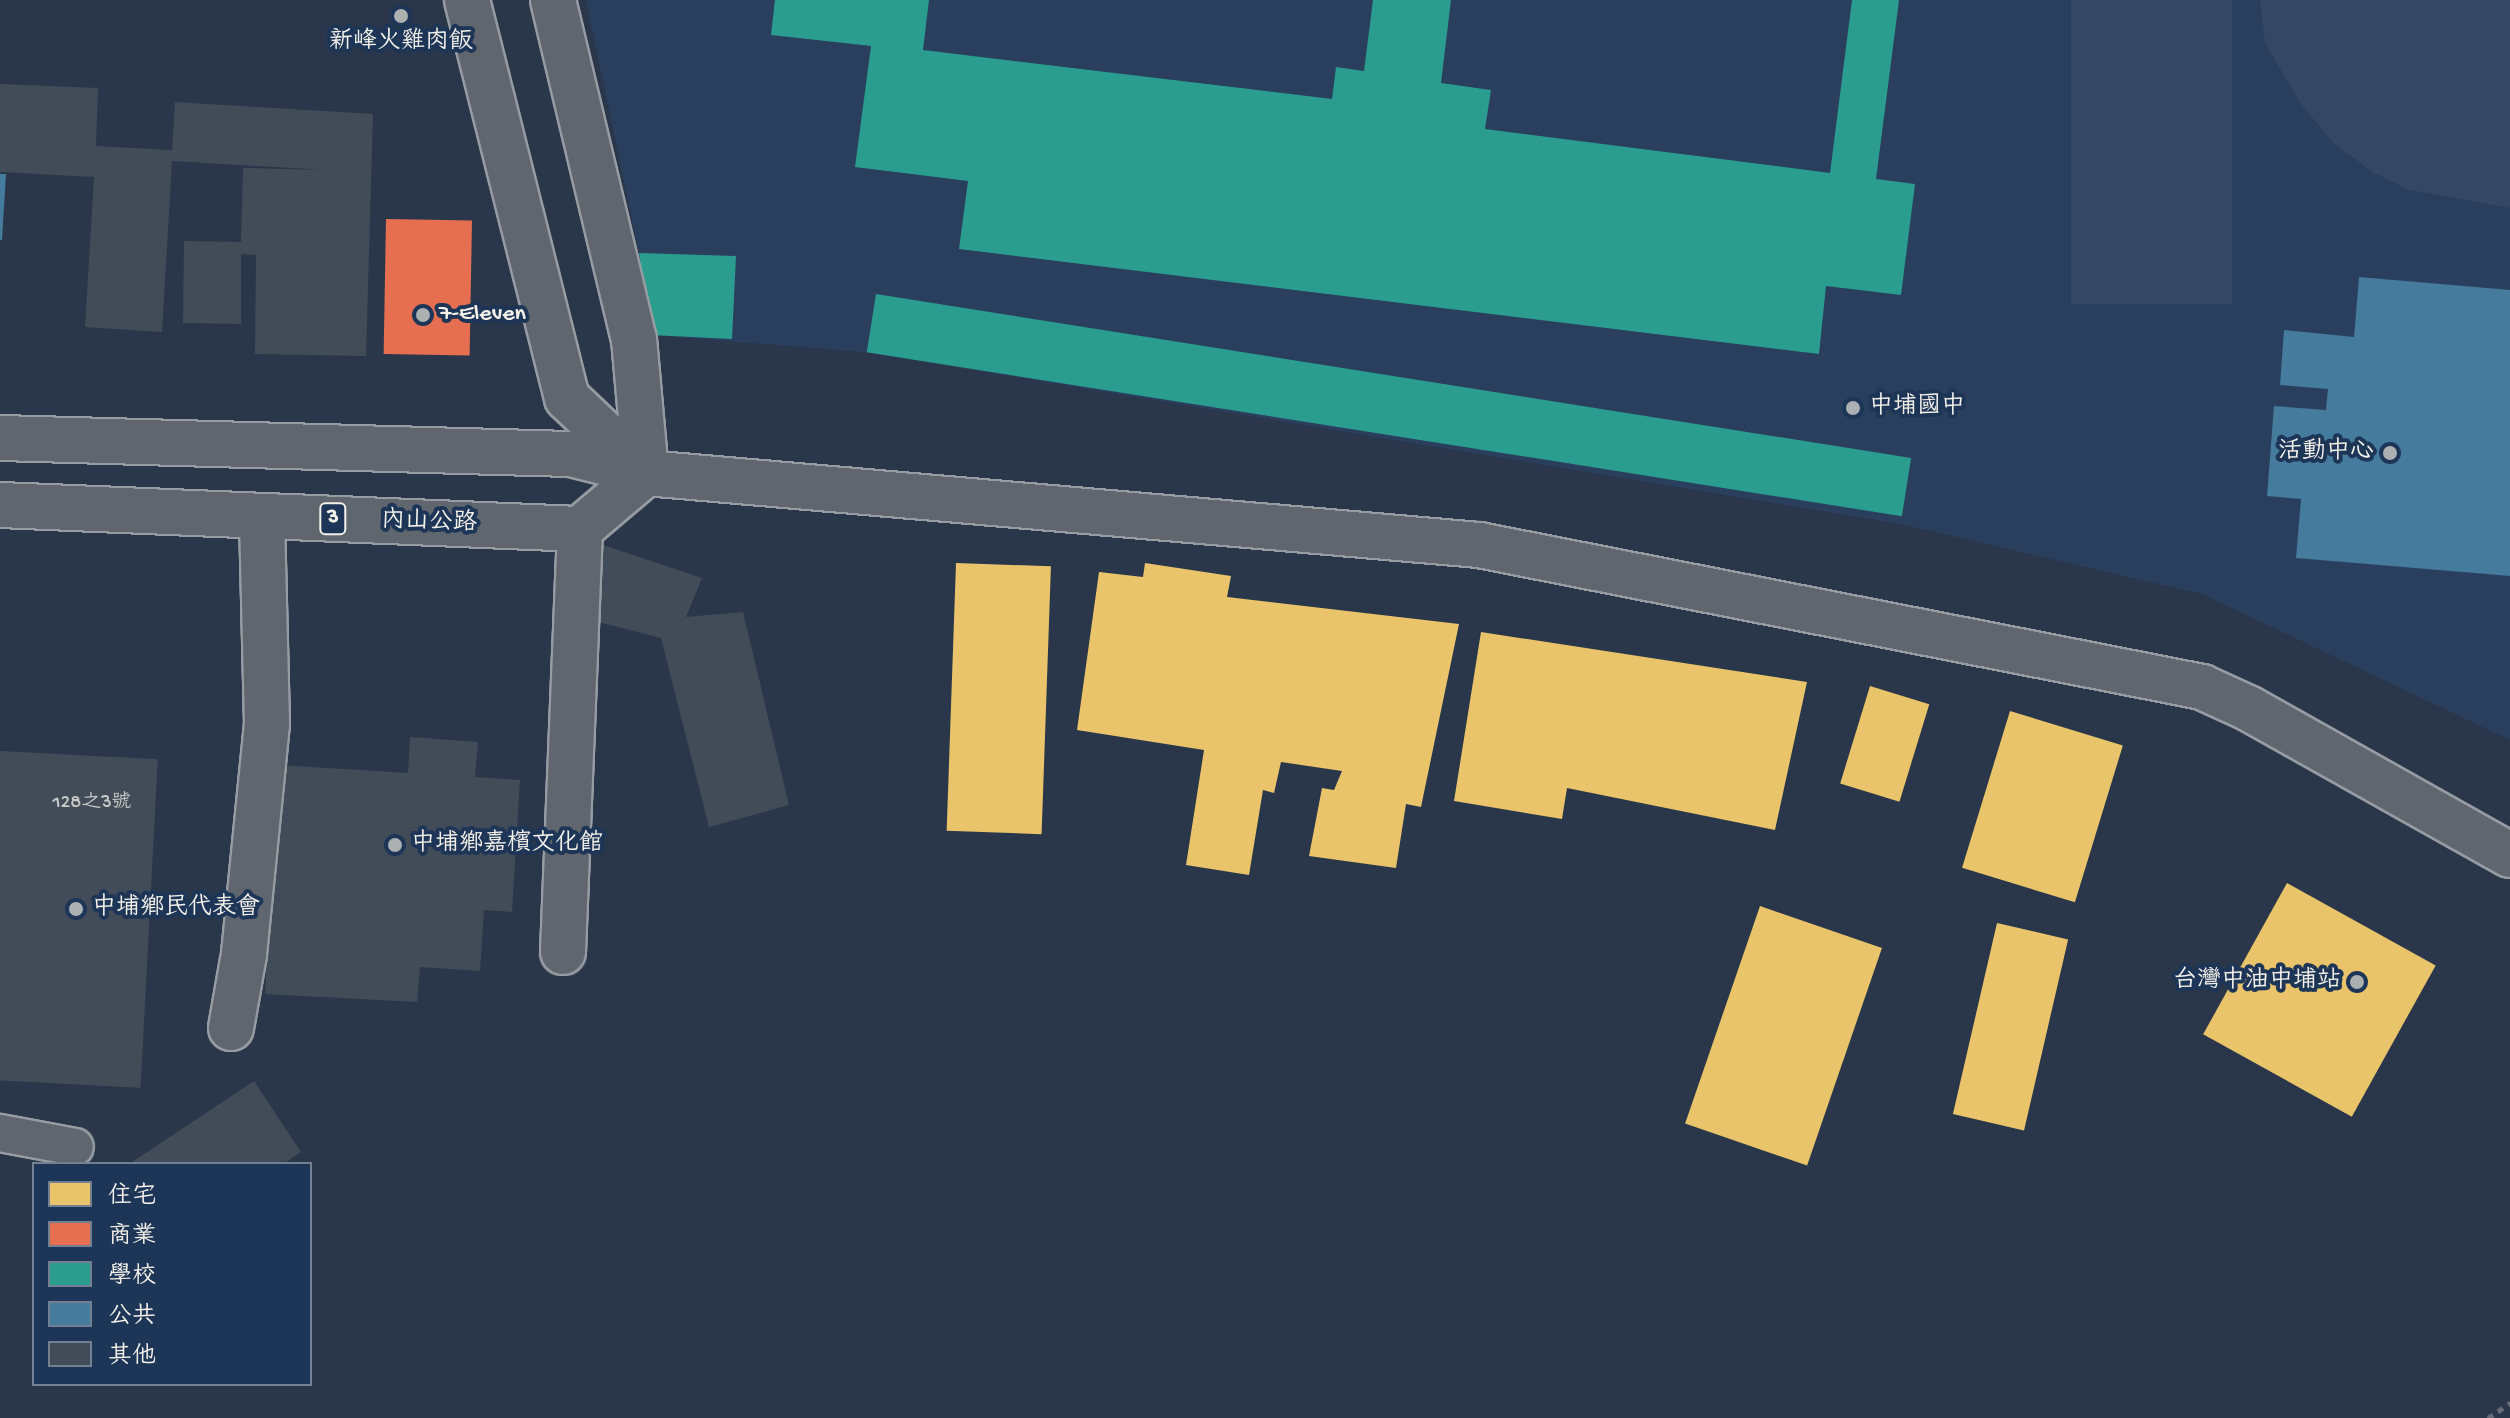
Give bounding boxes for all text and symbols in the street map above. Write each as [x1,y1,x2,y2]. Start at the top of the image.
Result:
marker: 新峰火雞肉飯 [392,7,410,25]
place label: 新峰火雞肉飯 [329,29,473,57]
place label: 7-Eleven [439,301,526,329]
marker: 7-Eleven [414,306,432,324]
place label: 中埔國中 [1869,394,1965,422]
marker: 中埔國中 [1844,399,1862,417]
place label: 活動中心 [2278,439,2374,467]
marker: 活動中心 [2381,444,2399,462]
road number: 3 [319,501,347,537]
street label: 內山公路 [381,507,477,539]
house number: 128之3號 [52,791,132,815]
place label: 中埔鄉嘉檳文化館 [411,831,603,859]
marker: 中埔鄉嘉檳文化館 [386,836,404,854]
place label: 中埔鄉民代表會 [92,895,260,923]
marker: 中埔鄉民代表會 [67,900,85,918]
place label: 台灣中油中埔站 [2173,968,2341,996]
marker: 台灣中油中埔站 [2348,973,2366,991]
legend [32,1162,312,1386]
text: 住宅 [108,1183,156,1212]
text: 商業 [108,1223,156,1252]
text: 學校 [108,1263,156,1292]
text: 公共 [108,1303,156,1332]
text: 其他 [108,1343,156,1372]

